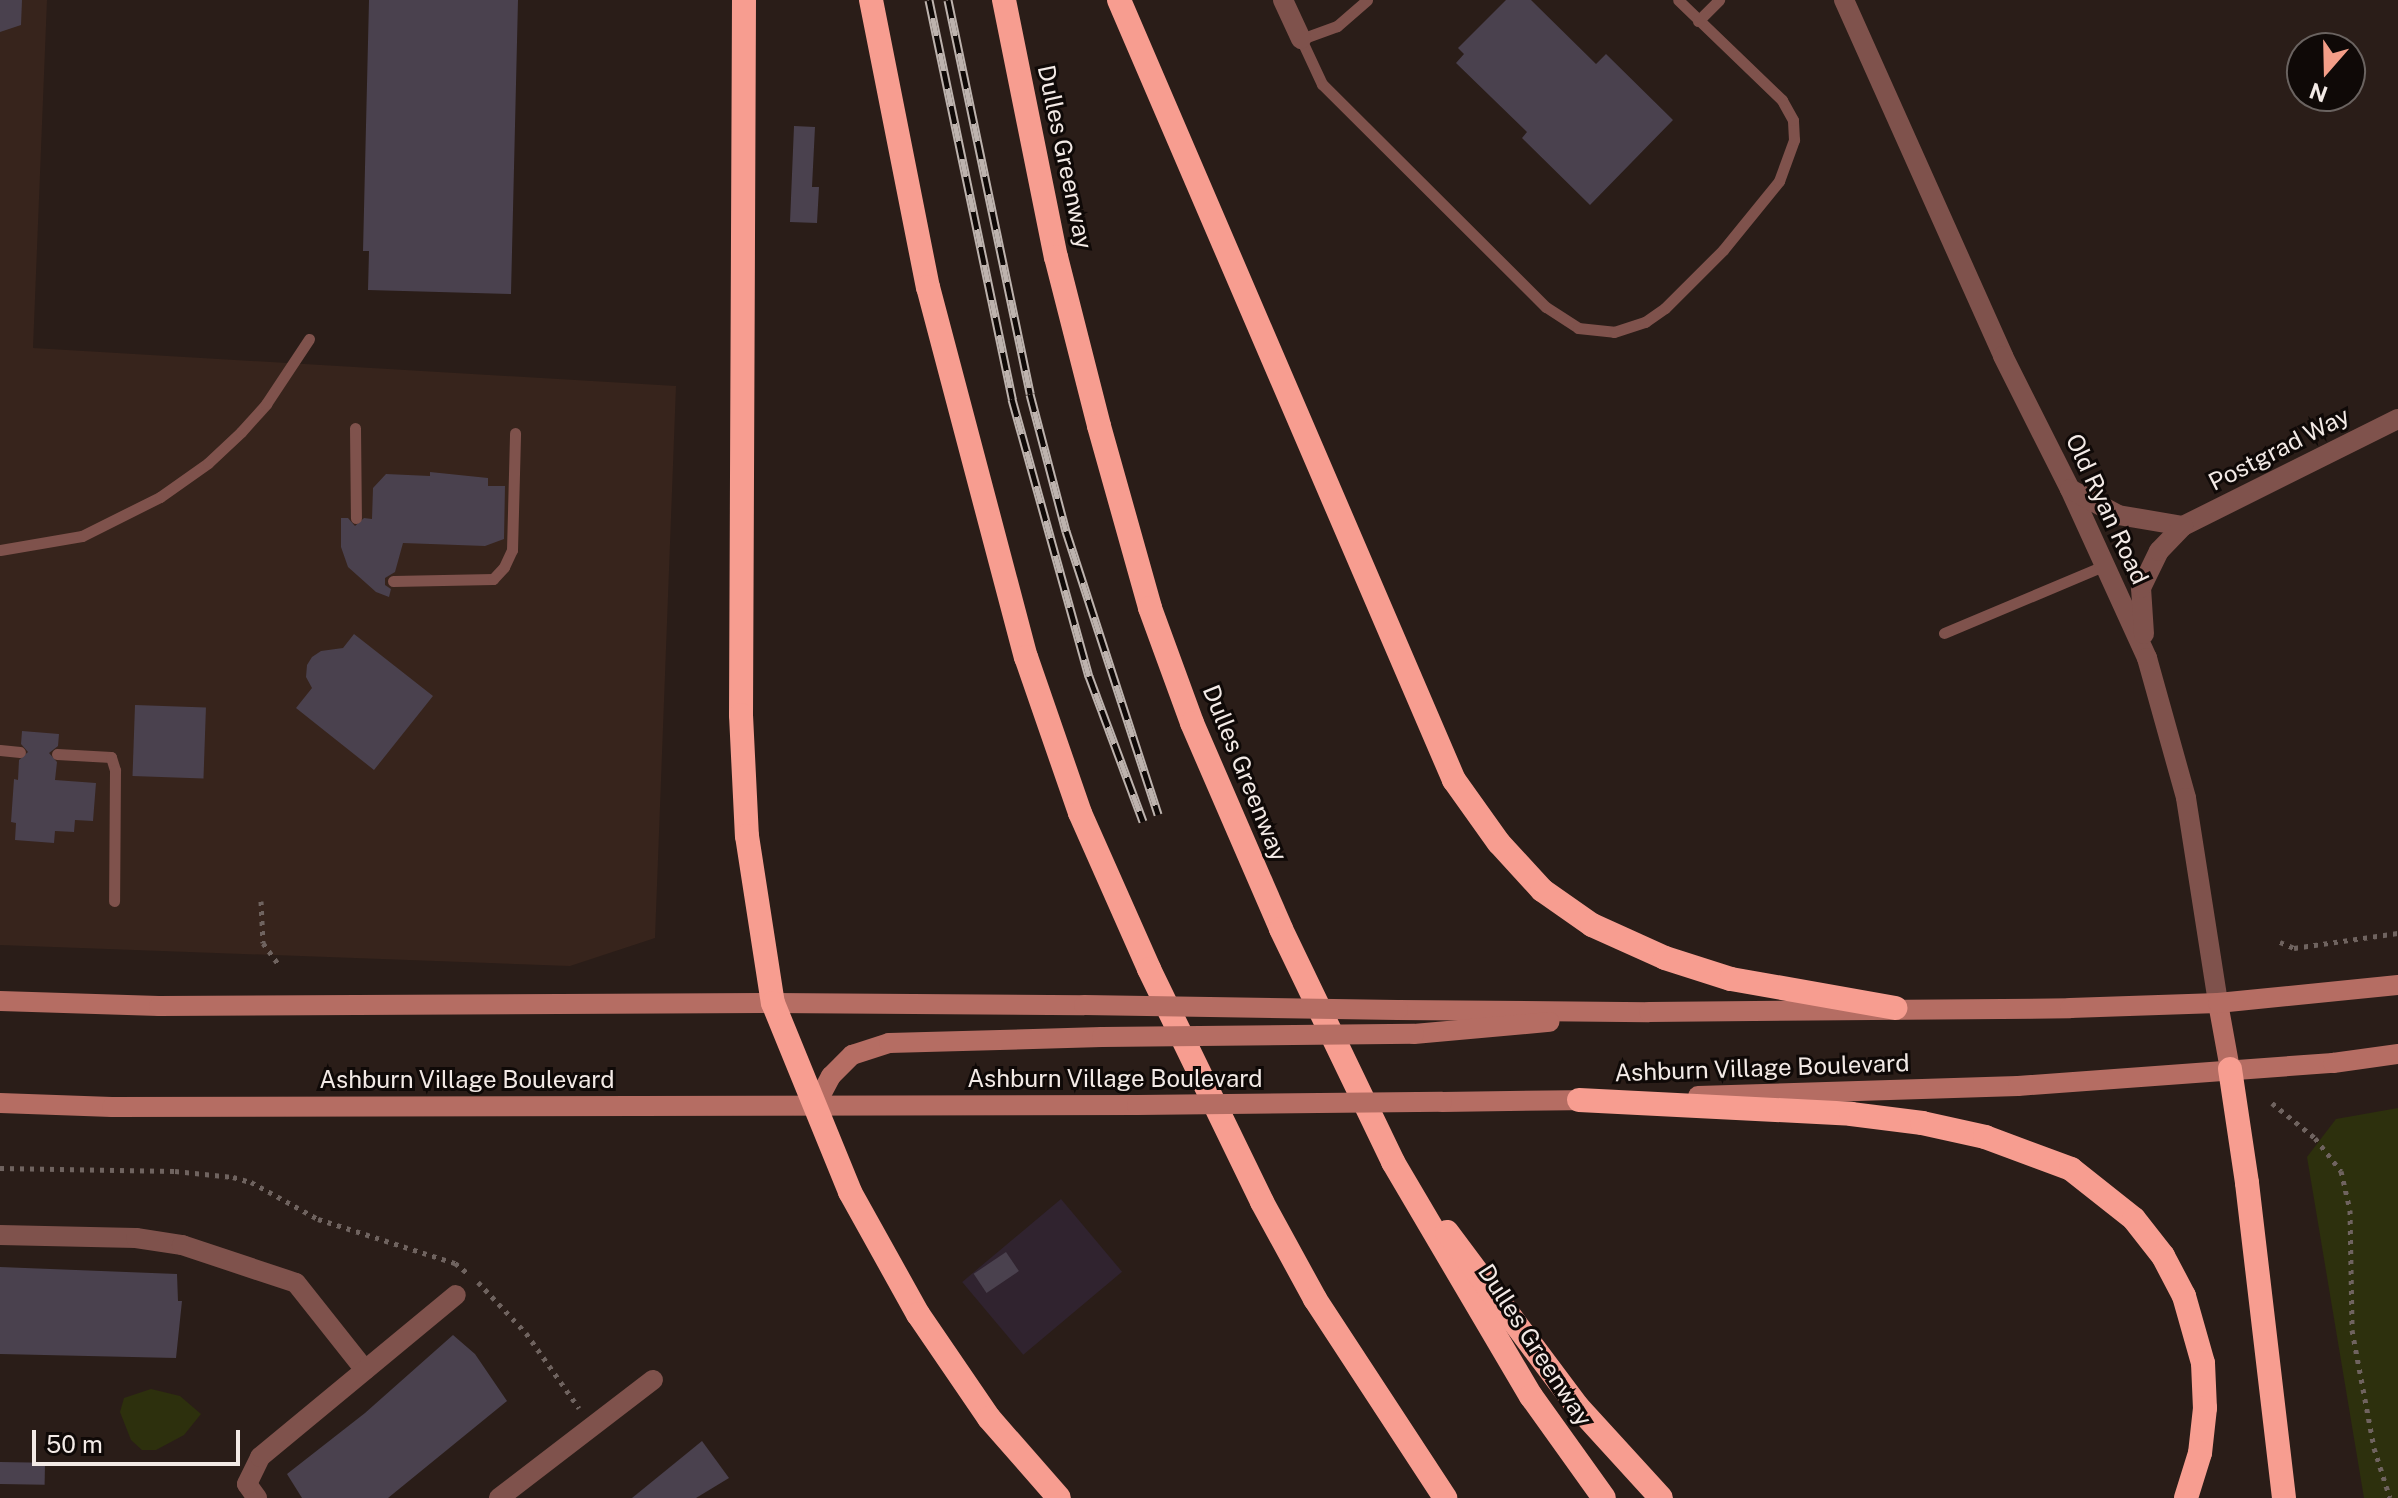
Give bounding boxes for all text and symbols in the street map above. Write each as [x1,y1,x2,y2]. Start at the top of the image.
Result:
north arrow [2286,32,2366,112]
street label: Dulles Greenway [1031,62,1099,252]
text: N [2306,78,2331,108]
street label: Postgrad Way [2203,401,2355,497]
street label: Old Ryan Road [2060,429,2154,589]
street label: Dulles Greenway [1197,681,1293,865]
street label: Ashburn Village Boulevard [1614,1048,1910,1088]
street label: Ashburn Village Boulevard [967,1065,1263,1093]
street label: Ashburn Village Boulevard [319,1066,615,1094]
street label: Dulles Greenway [1472,1259,1598,1431]
scale bar [36,1414,244,1464]
text: 50 m [46,1430,103,1458]

